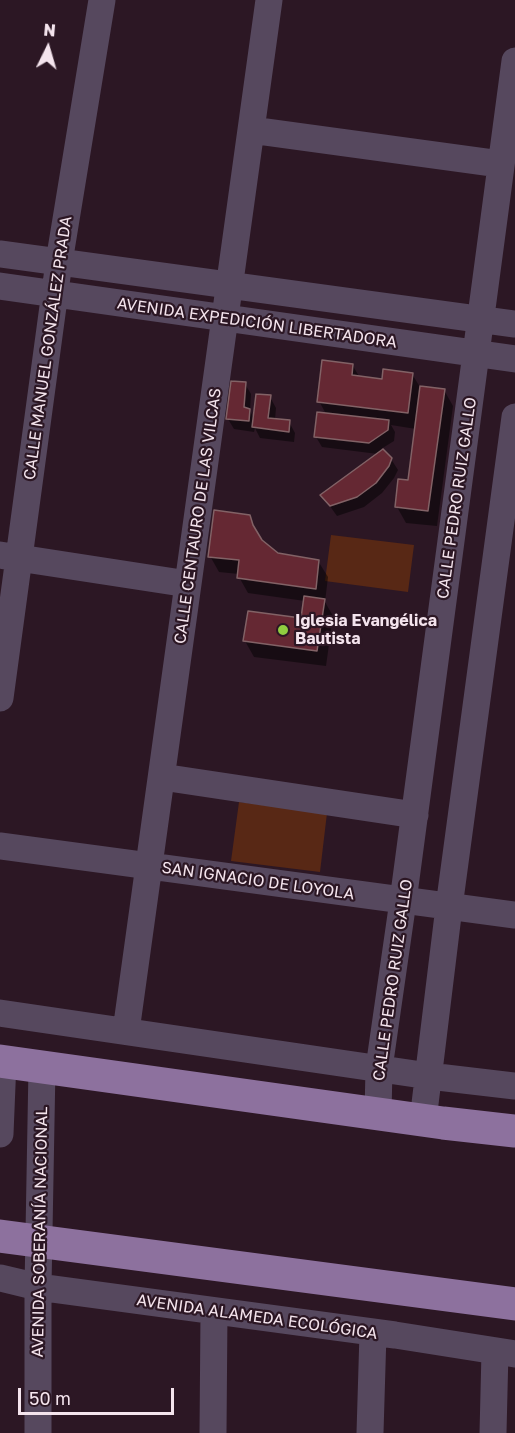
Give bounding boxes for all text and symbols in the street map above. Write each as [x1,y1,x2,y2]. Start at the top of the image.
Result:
north arrow [18,18,78,78]
text: N [43,20,56,41]
street label: CALLE MANUEL GONZÁLEZ PRADA [20,215,76,481]
street label: AVENIDA EXPEDICIÓN LIBERTADORA [116,294,398,352]
street label: CALLE CENTAURO DE LAS VILCAS [171,387,225,645]
street label: CALLE PEDRO RUIZ GALLO [433,396,481,600]
place label: Iglesia Evangélica Bautista [295,611,437,649]
marker: Iglesia Evangélica Bautista [276,623,290,637]
street label: SAN IGNACIO DE LOYOLA [160,858,356,904]
street label: CALLE PEDRO RUIZ GALLO [369,878,417,1082]
street label: AVENIDA SOBERANÍA NACIONAL [28,1106,52,1358]
street label: AVENIDA ALAMEDA ECOLÓGICA [135,1291,379,1343]
scale bar [21,1376,177,1414]
text: 50 m [29,1387,71,1409]

